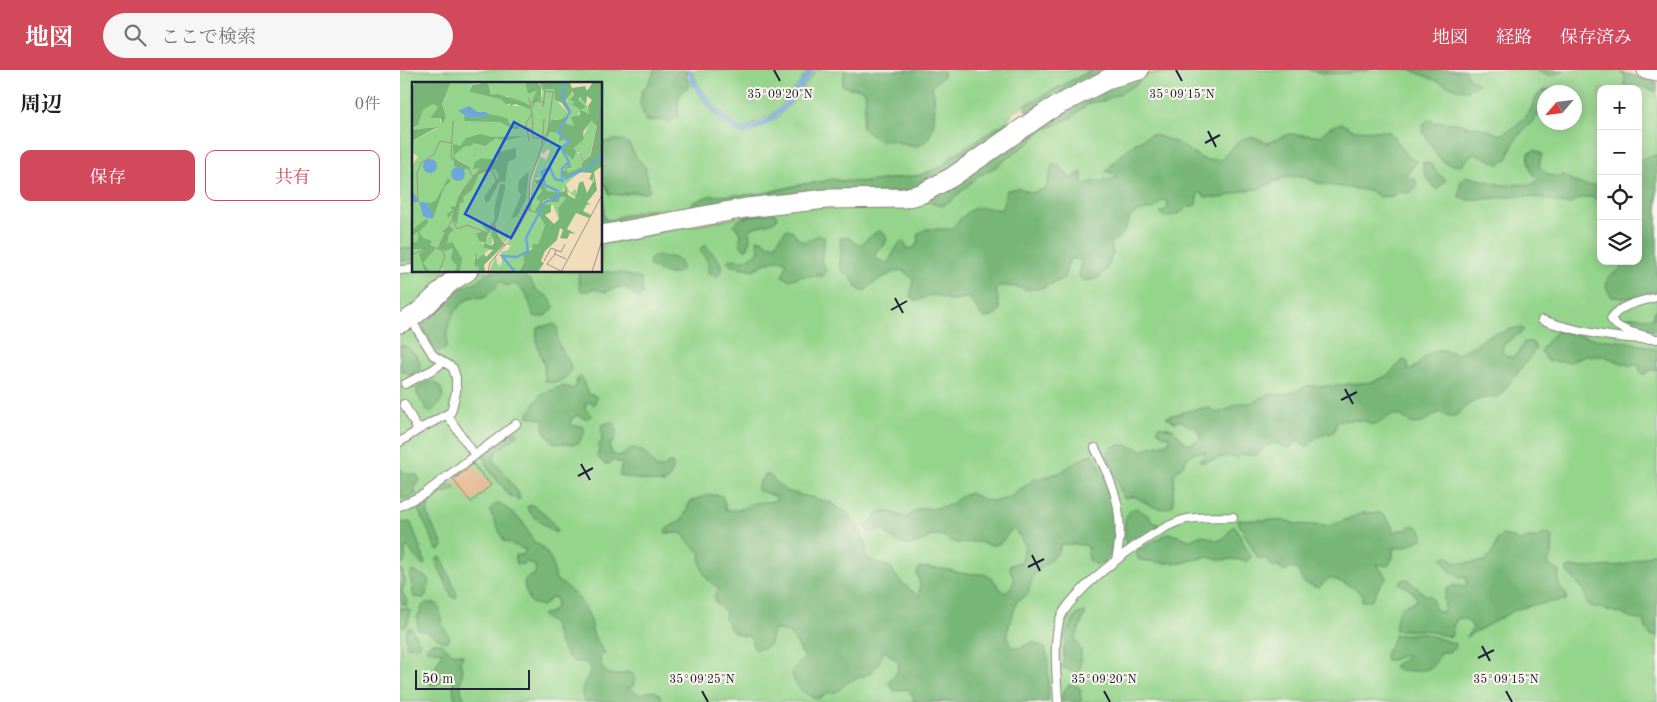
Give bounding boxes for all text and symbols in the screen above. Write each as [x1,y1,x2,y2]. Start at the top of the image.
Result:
search box [103,13,453,58]
icon: search [121,21,149,49]
text: 地図 [25,27,73,51]
text: ここで検索 [161,29,256,48]
text: 地図 [1432,29,1468,47]
text: 経路 [1496,29,1532,47]
text: 保存済み [1560,29,1632,47]
inset map [412,82,602,272]
north arrow [1537,85,1582,130]
map controls [1597,85,1642,265]
button: + [1597,85,1642,130]
text: 35°09'20"N [747,88,813,101]
text: 35°09'15"N [1149,88,1215,101]
text: 周辺 [20,95,62,116]
text: 0件 [355,97,380,113]
button: − [1597,130,1642,175]
button: 保存 [20,150,195,201]
button: 共有 [205,150,380,201]
button: locate [1597,175,1642,220]
button: layers [1597,220,1642,265]
scale bar [415,667,530,690]
text: 50 m [422,672,453,686]
text: 35°09'25"N [669,673,735,686]
text: 35°09'20"N [1071,673,1137,686]
text: 35°09'15"N [1473,673,1539,686]

